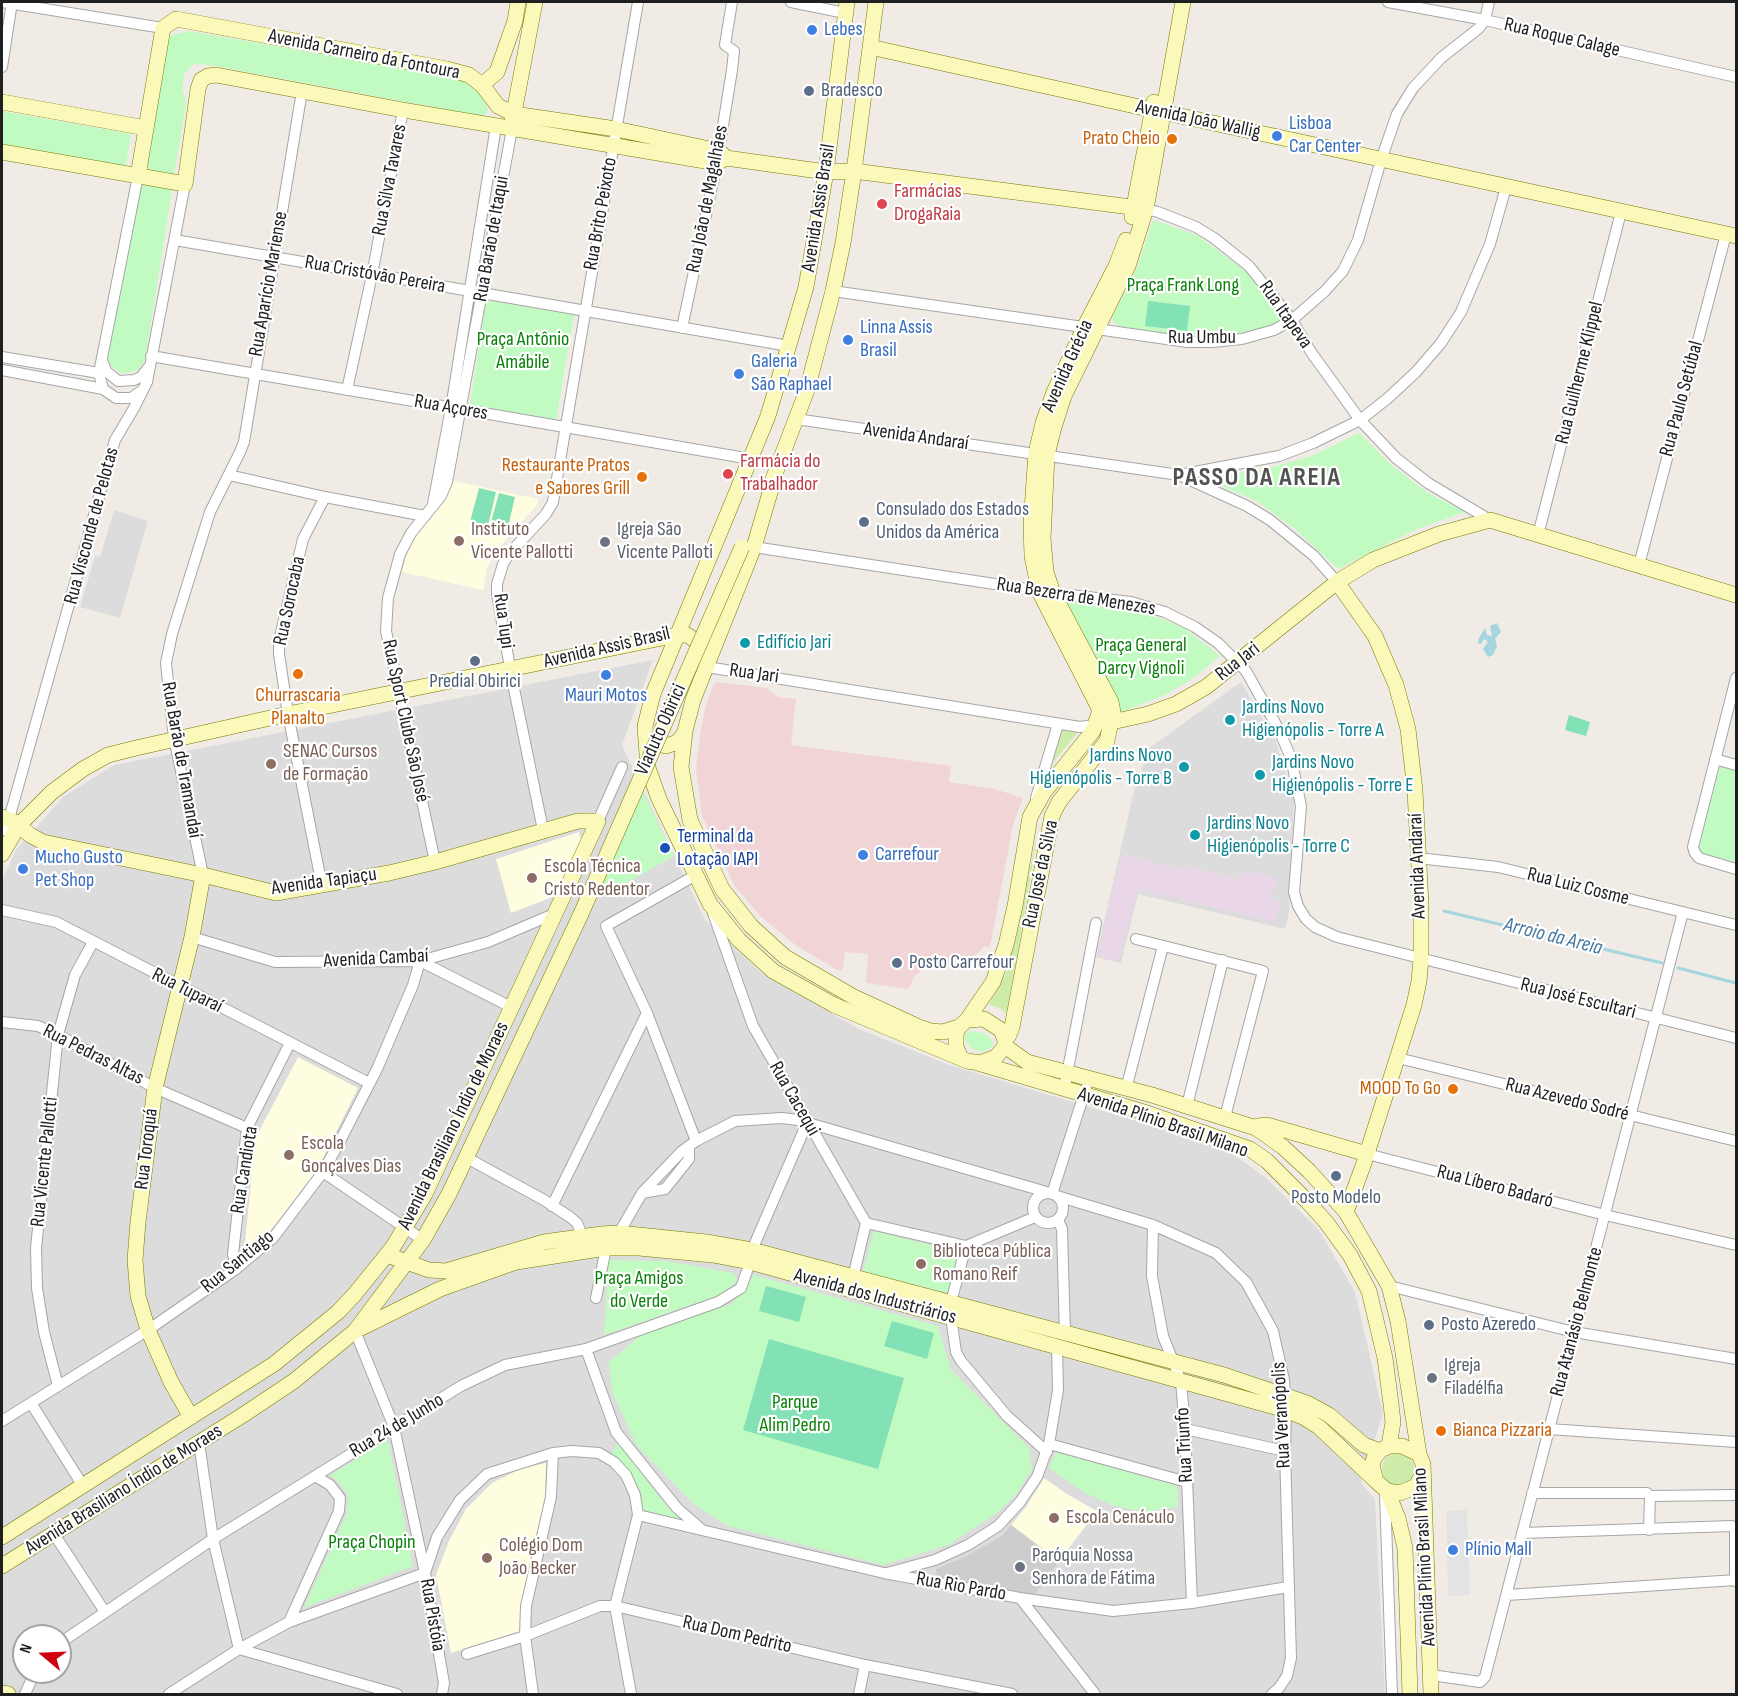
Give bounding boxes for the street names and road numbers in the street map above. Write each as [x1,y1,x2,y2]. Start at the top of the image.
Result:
street label: Rua Roque Calage [1502,13,1622,63]
street label: Avenida Carneiro da Fontoura [266,25,462,85]
street label: Avenida João Wallig [1134,95,1262,145]
street label: Rua Silva Tavares [367,122,413,238]
street label: Rua João de Magalhães [682,123,734,275]
street label: Avenida Assis Brasil [797,142,841,274]
street label: Rua Brito Peixoto [579,156,623,272]
street label: Rua Barão de Itaqui [469,174,515,304]
street label: Rua Aparício Mariense [244,210,294,358]
street label: Rua Cristóvão Pereira [303,251,447,299]
street label: Rua Itapeva [1253,276,1317,354]
street label: Rua Guilherme Klippel [1551,299,1609,447]
street label: Avenida Grécia [1037,316,1099,416]
street label: Rua Umbu [1168,326,1236,350]
street label: Rua Paulo Setúbal [1655,339,1709,459]
street label: Rua Açores [412,390,490,426]
street label: Avenida Andaraí [862,418,970,456]
street label: Rua Visconde de Pelotas [59,445,125,607]
street label: Rua Sorocaba [269,554,311,648]
street label: Rua Bezerra de Menezes [995,573,1157,621]
street label: Rua Tupi [487,592,519,650]
street label: Avenida Assis Brasil [541,622,673,674]
street label: Rua Jari [1211,637,1265,687]
street label: Rua Sport Clube São José [376,638,434,804]
street label: Rua Jari [728,659,780,689]
street label: Rua Barão de Tramandaí [155,680,207,840]
street label: Viaduto Obirici [630,681,692,779]
street label: Avenida Andaraí [1404,813,1432,919]
street label: Rua José da Silva [1018,818,1064,930]
street label: Avenida Tapiaçu [270,863,378,901]
street label: Rua Luiz Cosme [1525,863,1631,911]
street label: Avenida Cambaí [323,944,429,974]
street label: Rua Tuparaí [148,963,226,1019]
street label: Rua José Escultari [1518,973,1638,1025]
street label: Avenida Brasiliano Índio de Moraes [393,1018,515,1234]
street label: Rua Pedras Altas [38,1019,148,1091]
street label: Rua Cacequi [763,1058,825,1140]
street label: Rua Azevedo Sodré [1503,1073,1631,1127]
street label: Avenida Plínio Brasil Milano [1075,1083,1251,1163]
street label: Rua Vicente Pallotti [26,1096,64,1228]
street label: Rua Toroquá [130,1107,164,1191]
street label: Rua Candiota [226,1125,264,1215]
street label: Rua Líbero Badaró [1434,1160,1556,1214]
street label: Rua Santiago [197,1225,279,1299]
street label: Rua Atanásio Belmonte [1545,1245,1609,1399]
street label: Avenida dos Industriários [791,1264,959,1330]
street label: Rua Veranópolis [1267,1361,1297,1469]
street label: Rua 24 de Junho [346,1389,448,1463]
street label: Rua Triunfo [1171,1407,1199,1483]
street label: Avenida Brasiliano Índio de Moraes [21,1419,227,1561]
street label: Avenida Plínio Brasil Milano [1408,1467,1442,1647]
street label: Rua Rio Pardo [914,1567,1008,1607]
street label: Rua Pistóia [414,1577,450,1653]
street label: Rua Dom Pedrito [680,1611,794,1659]

